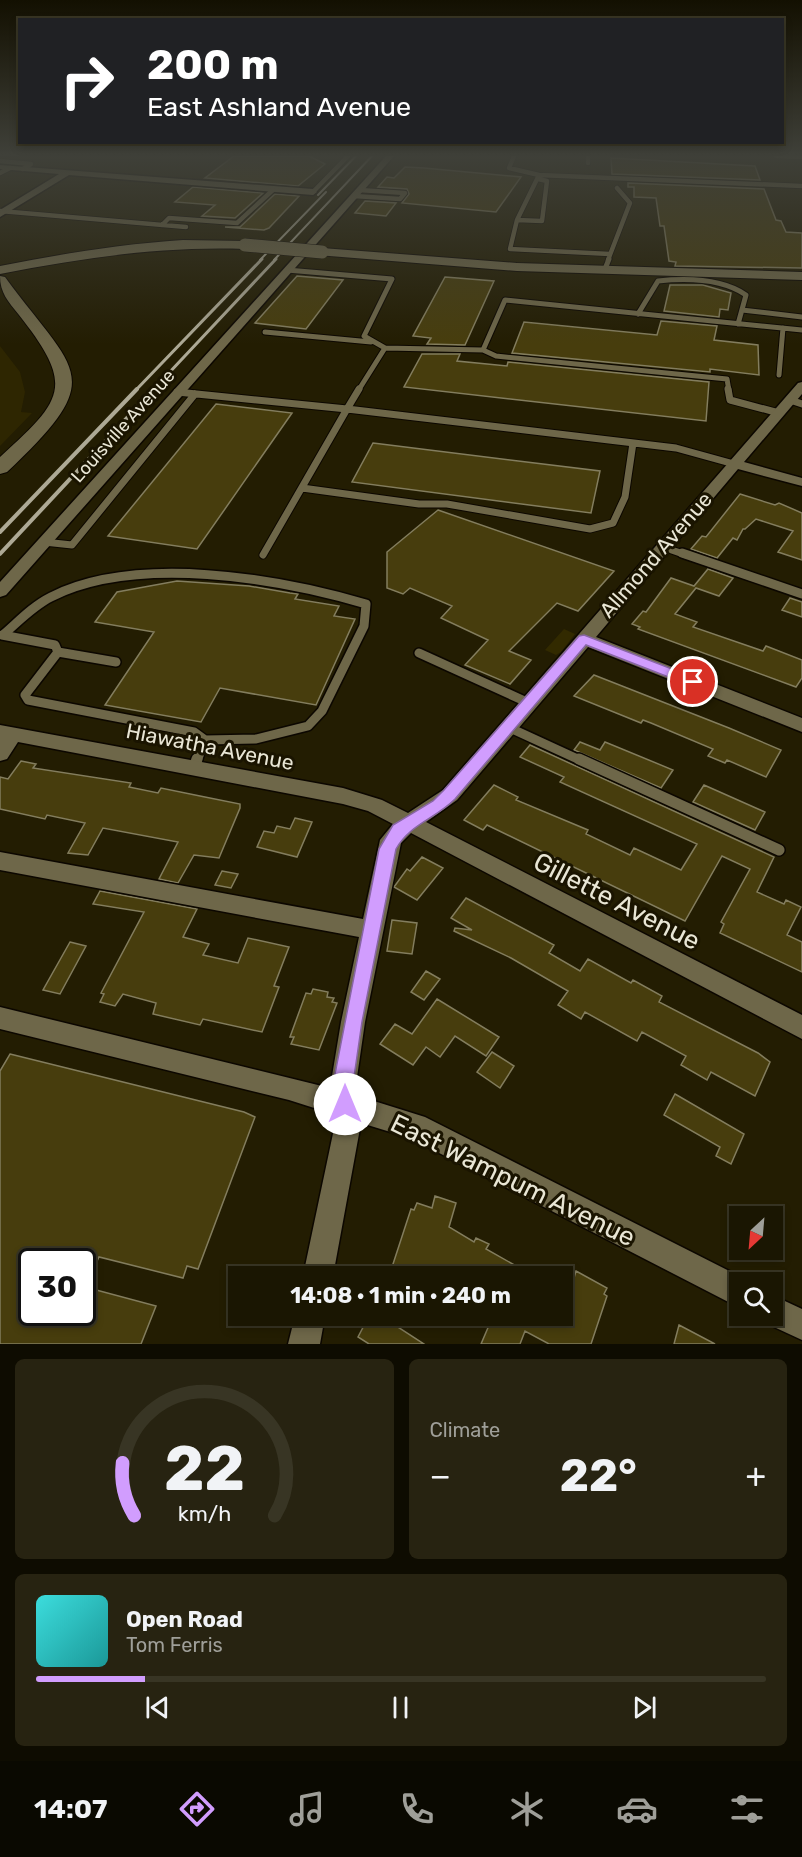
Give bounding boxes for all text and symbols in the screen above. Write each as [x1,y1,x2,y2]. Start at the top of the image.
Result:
text: 200 m [147,40,279,90]
icon: right [48,42,126,120]
text: East Ashland Avenue [147,91,411,123]
street label: Louisville Avenue [66,365,180,487]
street label: Allmond Avenue [594,487,717,623]
pin [667,656,718,707]
icon: arrive [676,665,709,698]
street label: Hiawatha Avenue [124,718,296,775]
street label: Gillette Avenue [528,846,705,957]
position arrow [313,1072,377,1136]
street label: East Wampum Avenue [385,1108,640,1253]
north arrow [729,1206,783,1260]
map controls [729,1206,783,1326]
speed limit sign: 30 [18,1248,96,1326]
button: search [729,1272,783,1326]
text: 14:08 · 1 min · 240 m [290,1282,511,1309]
text: Climate [430,1418,500,1442]
text: 22 [164,1432,245,1506]
text: 22° [560,1449,637,1502]
text: − [430,1456,451,1495]
text: + [745,1456,766,1495]
text: km/h [177,1501,231,1526]
text: Open Road [126,1606,243,1633]
text: Tom Ferris [126,1633,223,1657]
icon: previous [141,1691,174,1724]
icon: pause [384,1691,417,1724]
icon: next [628,1691,661,1724]
icon: directions [176,1788,218,1830]
icon: music [286,1788,328,1830]
icon: phone [396,1788,438,1830]
icon: climate [506,1788,548,1830]
icon: car [616,1788,658,1830]
icon: filters [726,1788,768,1830]
text: 14:07 [34,1793,108,1825]

